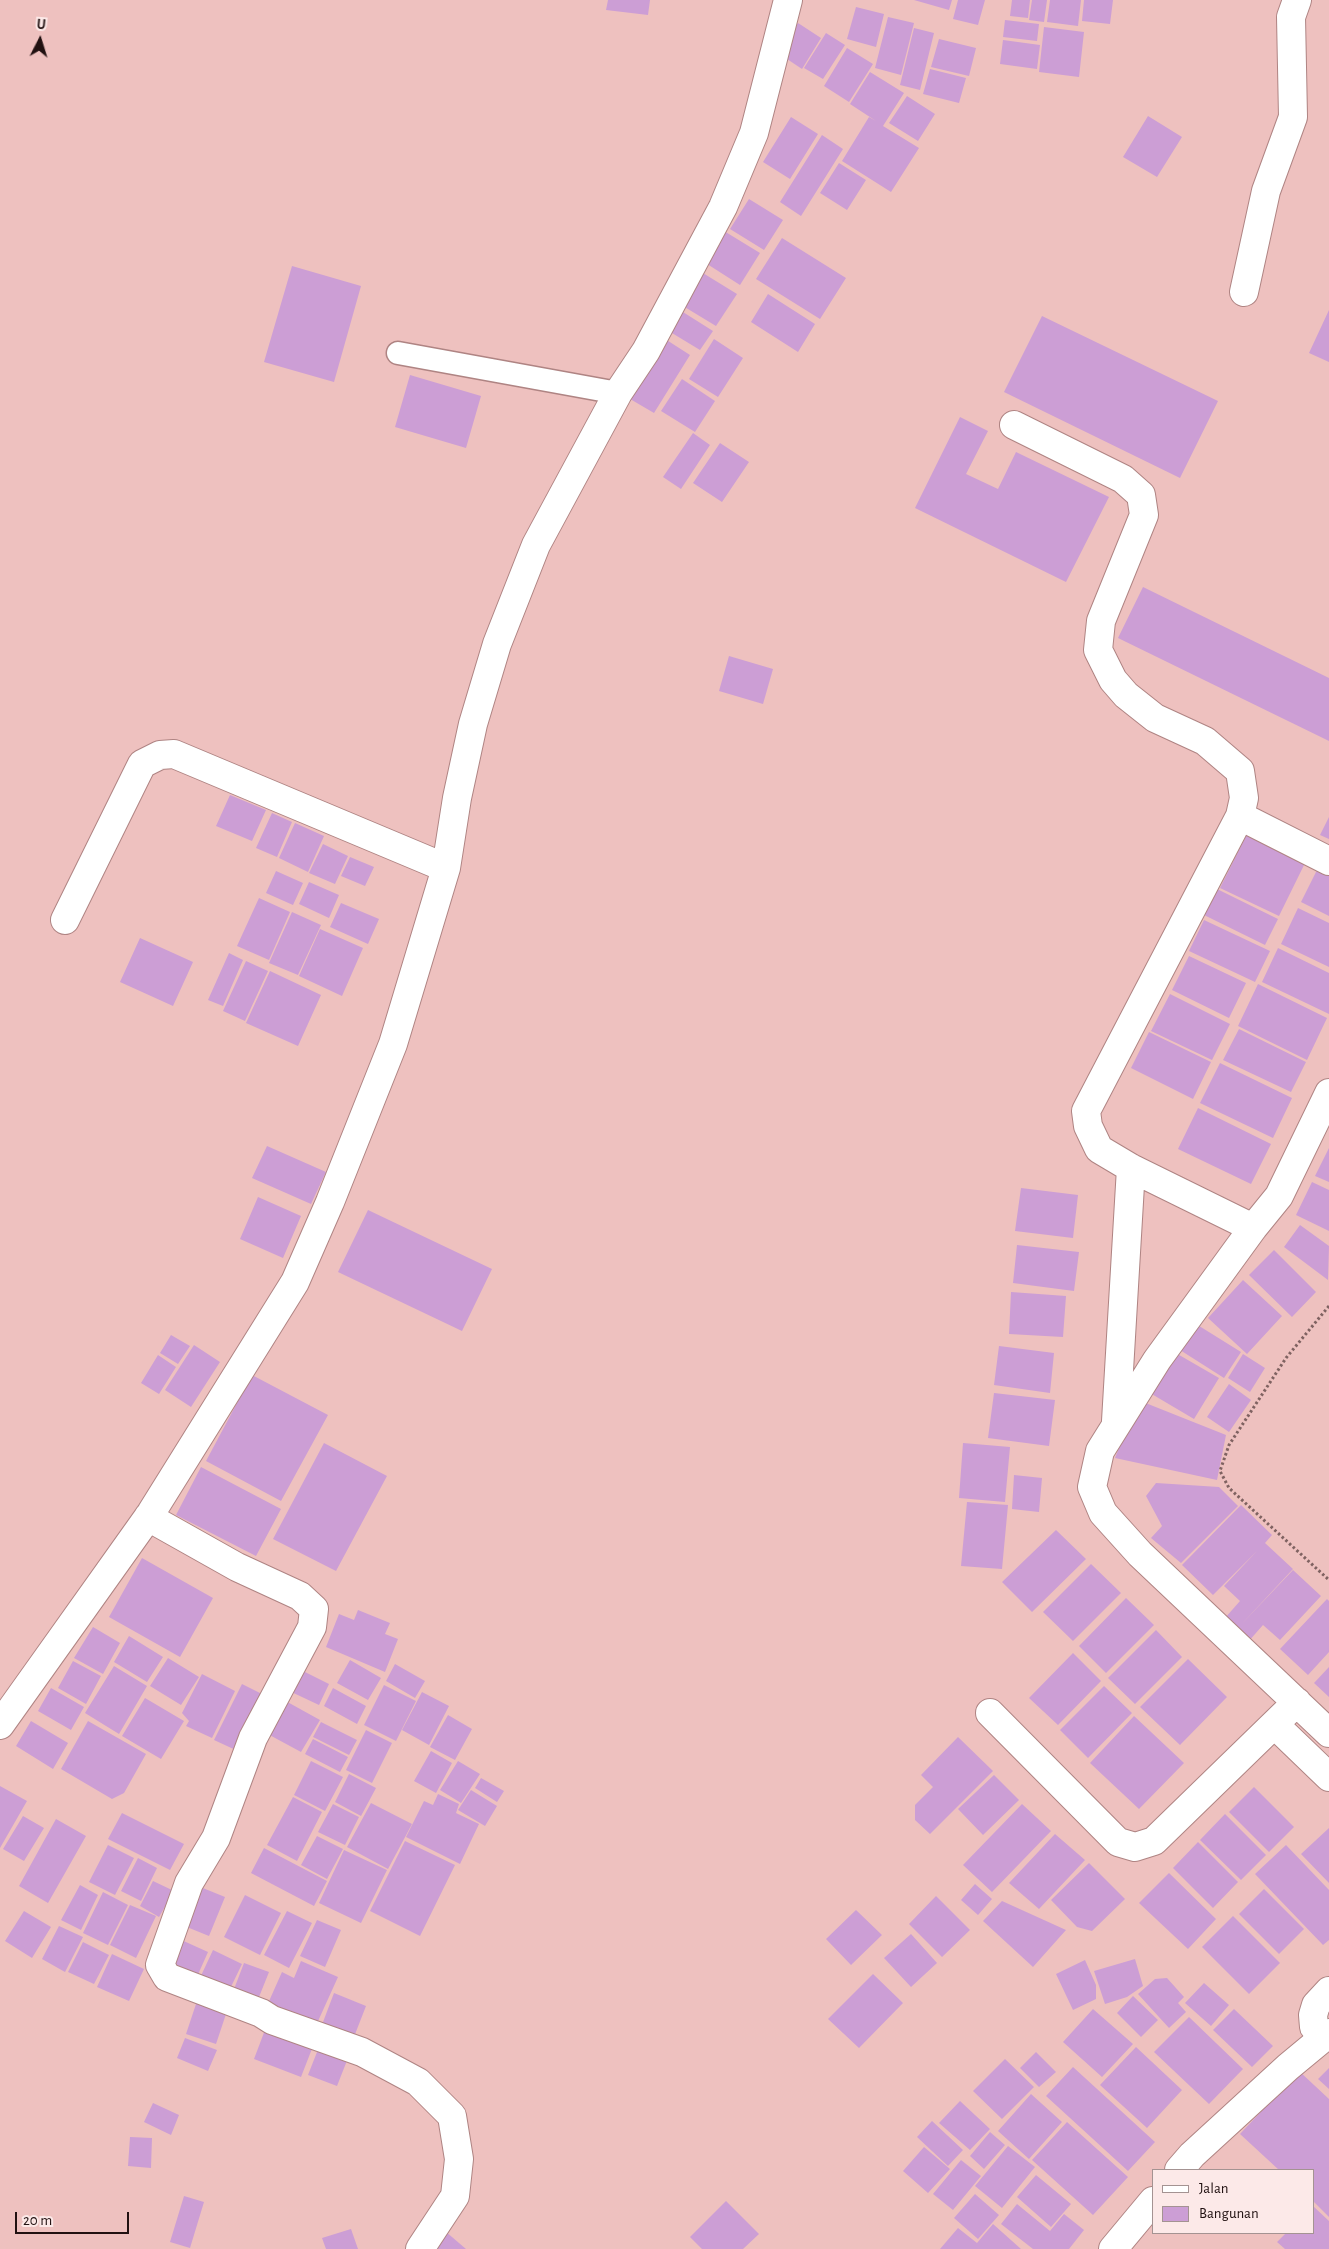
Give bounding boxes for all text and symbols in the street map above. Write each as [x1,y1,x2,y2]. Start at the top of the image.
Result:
north arrow [15,15,65,65]
text: U [36,18,46,32]
legend [1152,2169,1314,2234]
text: Jalan [1199,2181,1229,2196]
scale bar [18,2202,131,2234]
text: Bangunan [1199,2206,1259,2221]
text: 20 m [23,2213,52,2228]

